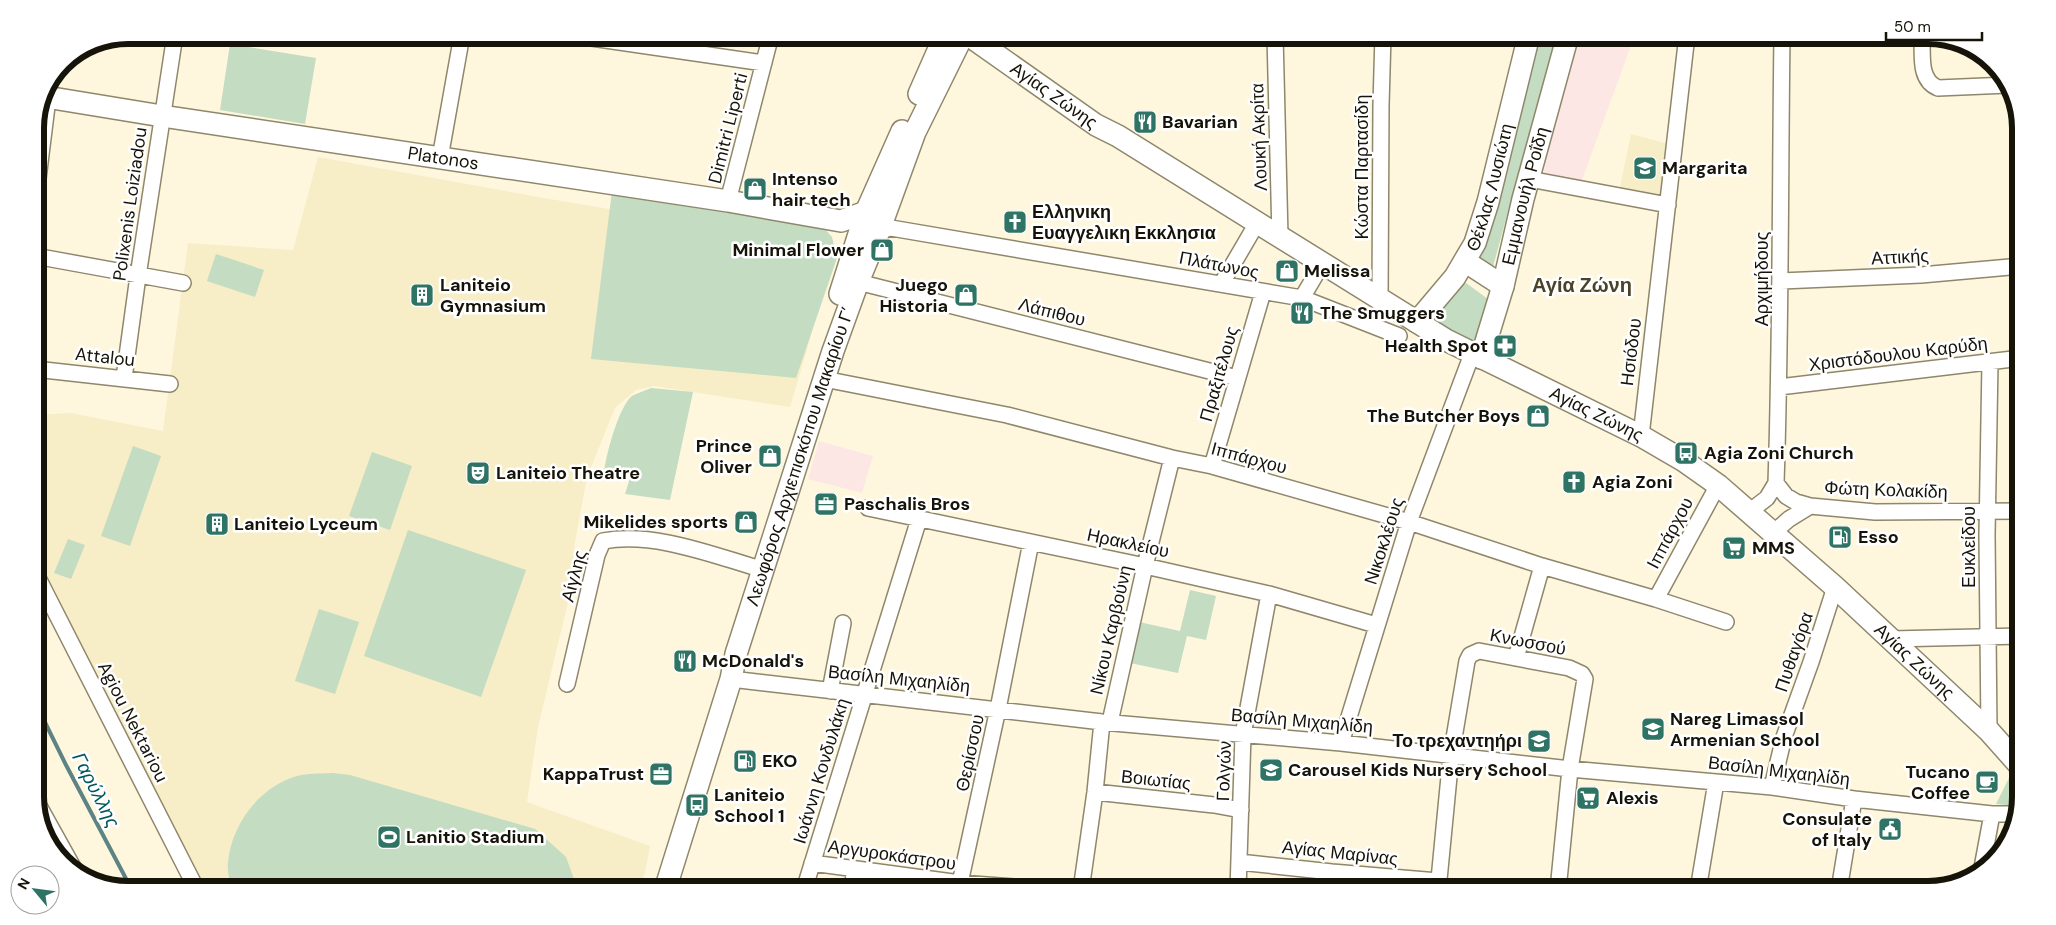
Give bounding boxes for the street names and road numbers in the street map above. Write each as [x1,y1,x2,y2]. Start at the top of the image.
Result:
street label: Αγίας Ζώνης [1006,56,1103,135]
street label: Dimitri Liperti [703,70,753,186]
street label: Λουκή Ακρίτα [1245,83,1273,191]
street label: Κώστα Παρτασίδη [1350,95,1374,239]
street label: Θέκλας Λυσιώτη [1461,121,1519,256]
street label: Εμμανουήλ Ροΐδη [1496,124,1554,267]
street label: Polixenis Loiziadou [107,126,153,282]
street label: Platonos [406,141,480,175]
street label: Αρχιμήδους [1750,231,1774,326]
street label: Αττικής [1870,243,1930,270]
street label: Πλάτωνος [1177,246,1261,285]
street label: Λάπιθου [1016,292,1088,332]
street label: Λεωφόρος Αρχιεπισκόπου Μακαρίου Γ’ [740,304,860,609]
street label: Ησιόδου [1615,317,1647,387]
street label: Πραξιτέλους [1194,323,1244,424]
street label: Χριστόδουλου Καρύδη [1807,331,1989,377]
street label: Attalou [74,342,136,372]
street label: Αγίας Ζώνης [1546,381,1647,447]
street label: Ιππάρχου [1208,436,1290,480]
street label: Φώτη Κολακίδη [1824,476,1948,504]
street label: Ιππάρχου [1641,493,1699,573]
street label: Νικοκλέους [1359,494,1409,588]
street label: Ευκλείδου [1957,506,1981,588]
street label: Ηρακλείου [1085,523,1171,563]
street label: Αίγλης [556,547,592,605]
street label: Νίκου Καρβούνη [1084,563,1138,697]
street label: Πυθαγόρα [1769,609,1819,695]
street label: Αγίας Ζώνης [1869,618,1960,705]
street label: Κνωσσού [1488,623,1568,661]
street label: Agiou Nektariou [92,657,174,787]
street label: Βασίλη Μιχαηλίδη [827,660,971,698]
street label: Ιωάννη Κονδυλάκη [787,695,855,847]
street label: Βασίλη Μιχαηλίδη [1230,703,1374,739]
street label: Θερίσσου [950,712,990,794]
street label: Γολγών [1211,740,1237,802]
street label: Βασίλη Μιχαηλίδη [1707,750,1851,792]
street label: Βοιωτίας [1120,764,1192,796]
street label: Αργυροκάστρου [827,834,957,876]
street label: Αγίας Μαρίνας [1281,835,1399,871]

